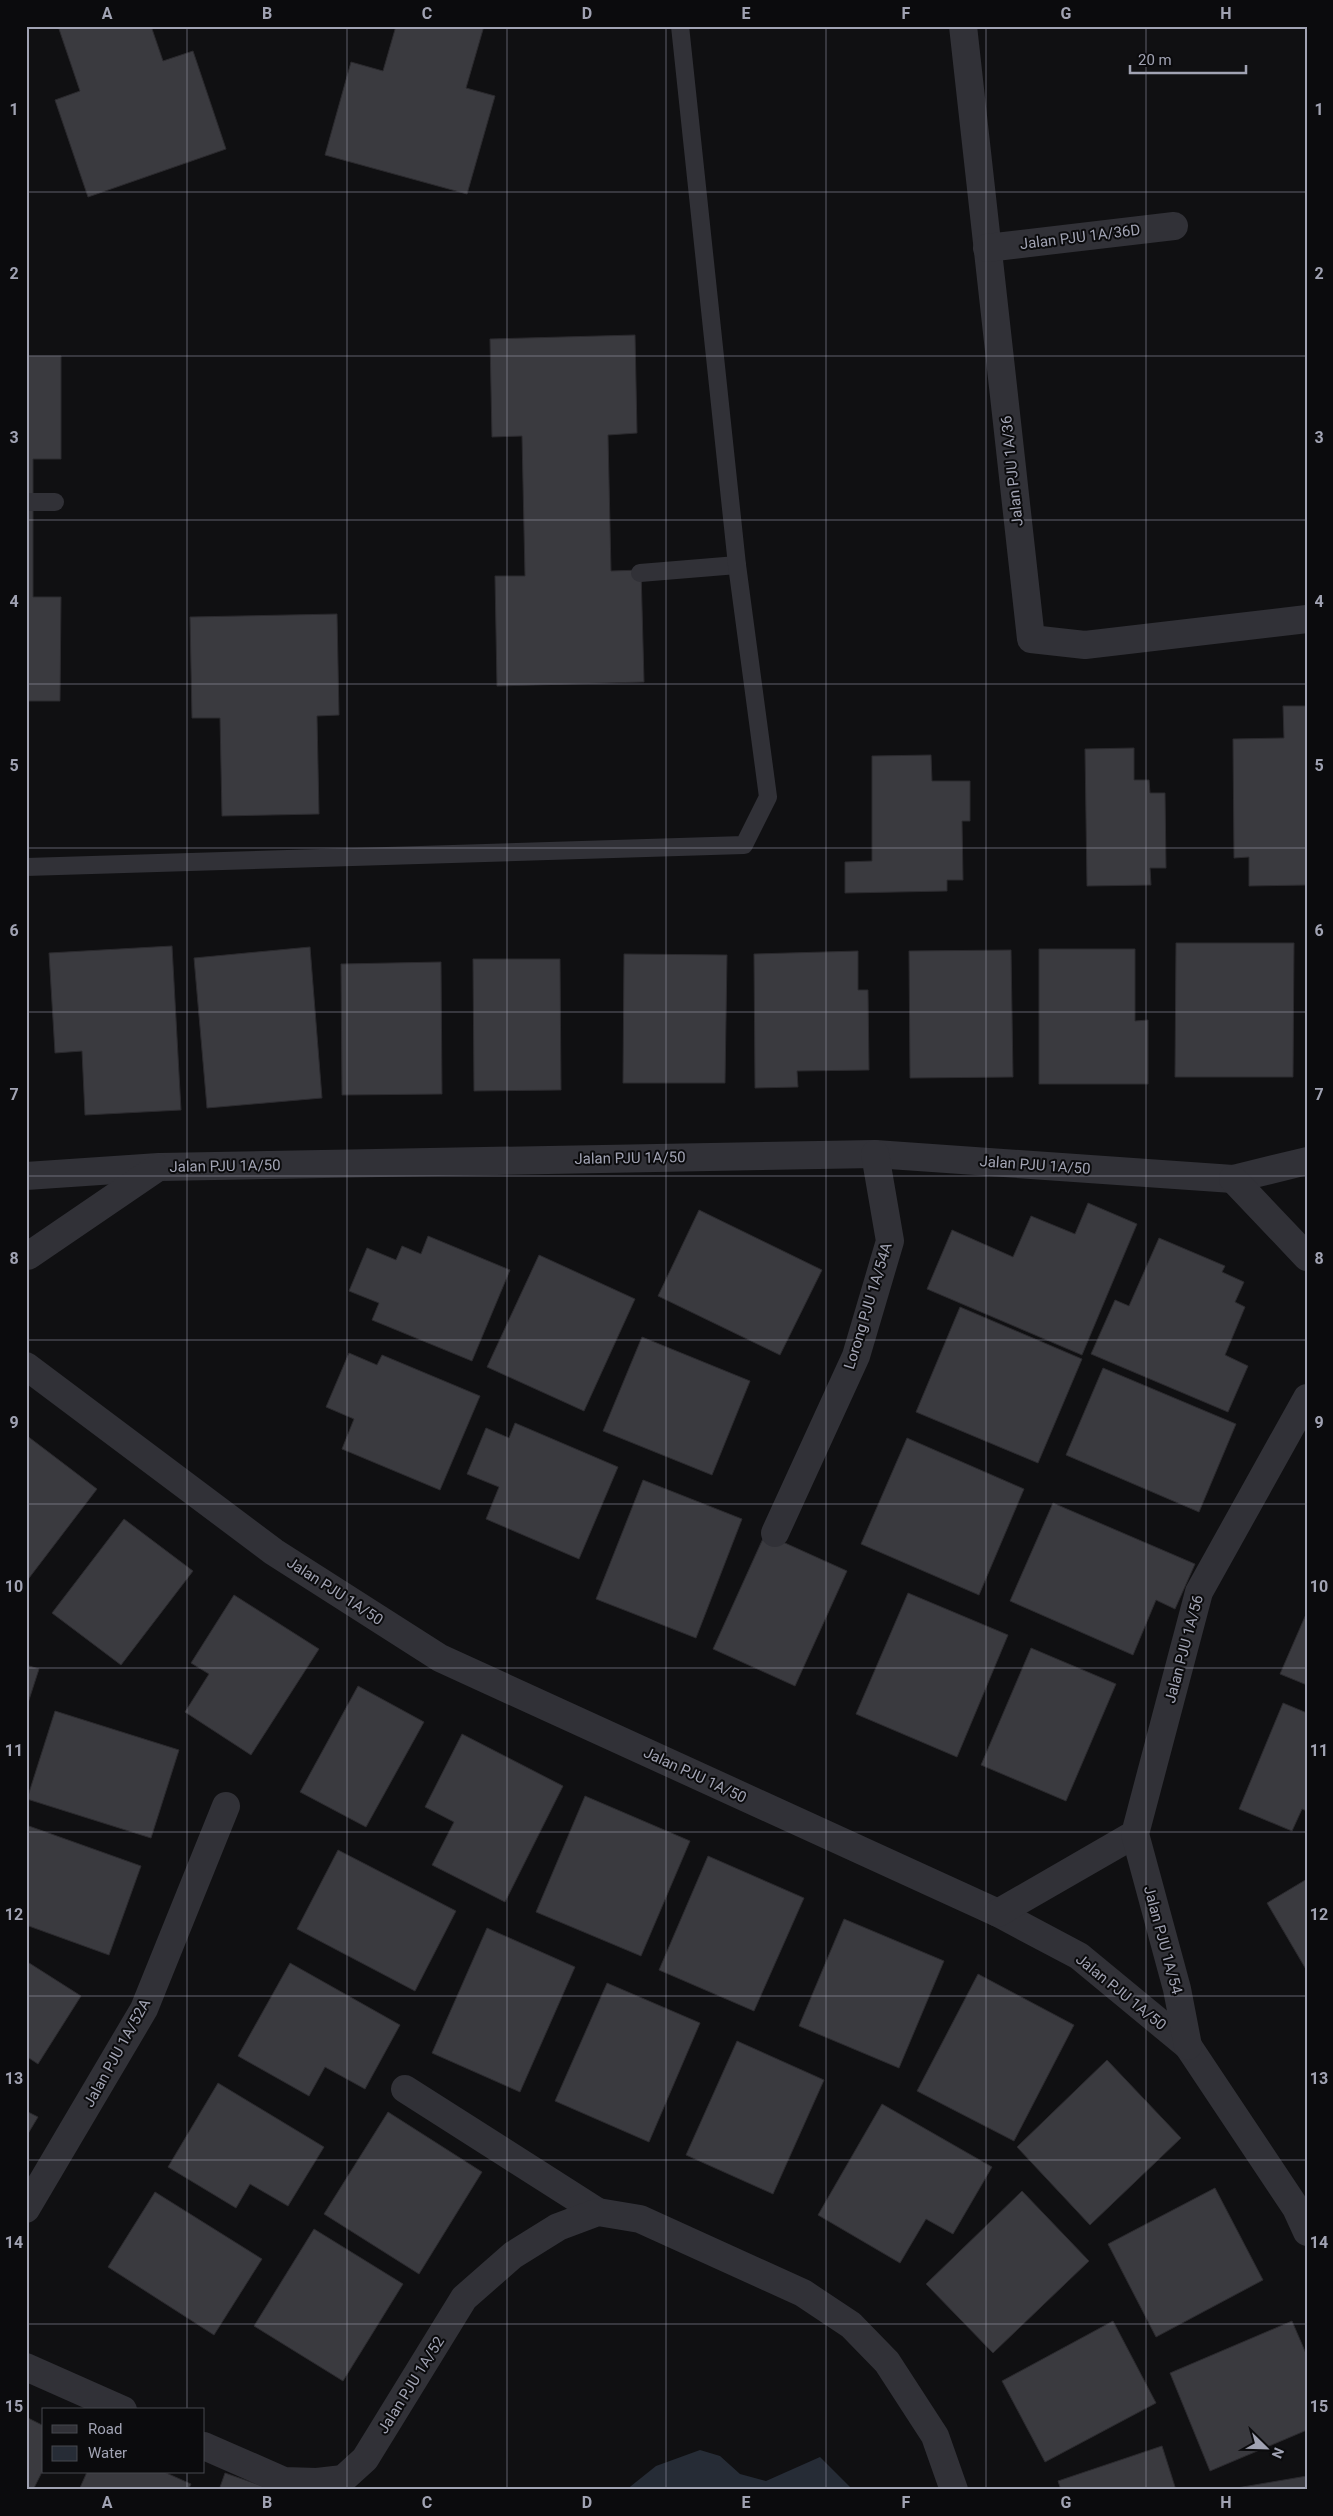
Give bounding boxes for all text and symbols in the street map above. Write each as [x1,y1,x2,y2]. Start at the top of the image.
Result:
text: A [102,4,113,23]
text: B [262,4,272,23]
text: C [422,4,432,23]
text: D [582,4,592,23]
text: E [742,4,751,23]
text: F [902,4,911,23]
text: G [1061,4,1072,23]
text: H [1220,4,1232,23]
scale bar [1130,42,1247,74]
text: 20 m [1138,51,1172,69]
text: 1 [9,100,19,119]
text: 1 [1314,100,1324,119]
street label: Jalan PJU 1A/36D [1019,221,1141,253]
text: 2 [9,264,19,283]
text: 2 [1314,264,1324,283]
street label: Jalan PJU 1A/36 [997,415,1027,527]
text: 3 [9,428,19,447]
text: 3 [1314,428,1324,447]
text: 4 [9,592,19,611]
text: 4 [1314,592,1324,611]
text: 5 [9,756,19,775]
text: 5 [1314,756,1324,775]
text: 6 [9,921,19,940]
text: 6 [1314,921,1324,940]
text: 7 [9,1085,19,1104]
text: 7 [1314,1085,1324,1104]
street label: Jalan PJU 1A/50 [574,1148,686,1168]
street label: Jalan PJU 1A/50 [979,1152,1091,1178]
street label: Jalan PJU 1A/50 [169,1156,281,1176]
street label: Lorong PJU 1A/54A [840,1240,896,1371]
text: 8 [9,1249,19,1268]
text: 8 [1314,1249,1324,1268]
text: 9 [9,1413,19,1432]
text: 9 [1314,1413,1324,1432]
street label: Jalan PJU 1A/50 [283,1553,387,1629]
text: 10 [5,1577,23,1596]
text: 10 [1310,1577,1328,1596]
street label: Jalan PJU 1A/56 [1161,1593,1207,1705]
text: 11 [5,1741,23,1760]
text: 11 [1310,1741,1328,1760]
street label: Jalan PJU 1A/50 [641,1743,749,1807]
street label: Jalan PJU 1A/54 [1140,1884,1186,1997]
text: 12 [5,1905,23,1924]
text: 12 [1310,1905,1328,1924]
street label: Jalan PJU 1A/50 [1072,1950,1170,2034]
street label: Jalan PJU 1A/52A [80,1996,154,2110]
text: 13 [5,2069,23,2088]
text: 13 [1310,2069,1328,2088]
text: 14 [5,2233,23,2252]
text: 14 [1310,2233,1328,2252]
street label: Jalan PJU 1A/52 [374,2333,448,2437]
text: 15 [5,2397,23,2416]
text: 15 [1310,2397,1328,2416]
legend [42,2408,205,2474]
text: Road [88,2420,122,2438]
north arrow [1240,2424,1290,2474]
text: Water [88,2444,127,2462]
text: N [1269,2445,1287,2461]
text: A [102,2493,113,2512]
text: B [262,2493,272,2512]
text: C [422,2493,432,2512]
text: D [582,2493,592,2512]
text: E [742,2493,751,2512]
text: F [902,2493,911,2512]
text: G [1061,2493,1072,2512]
text: H [1220,2493,1232,2512]

